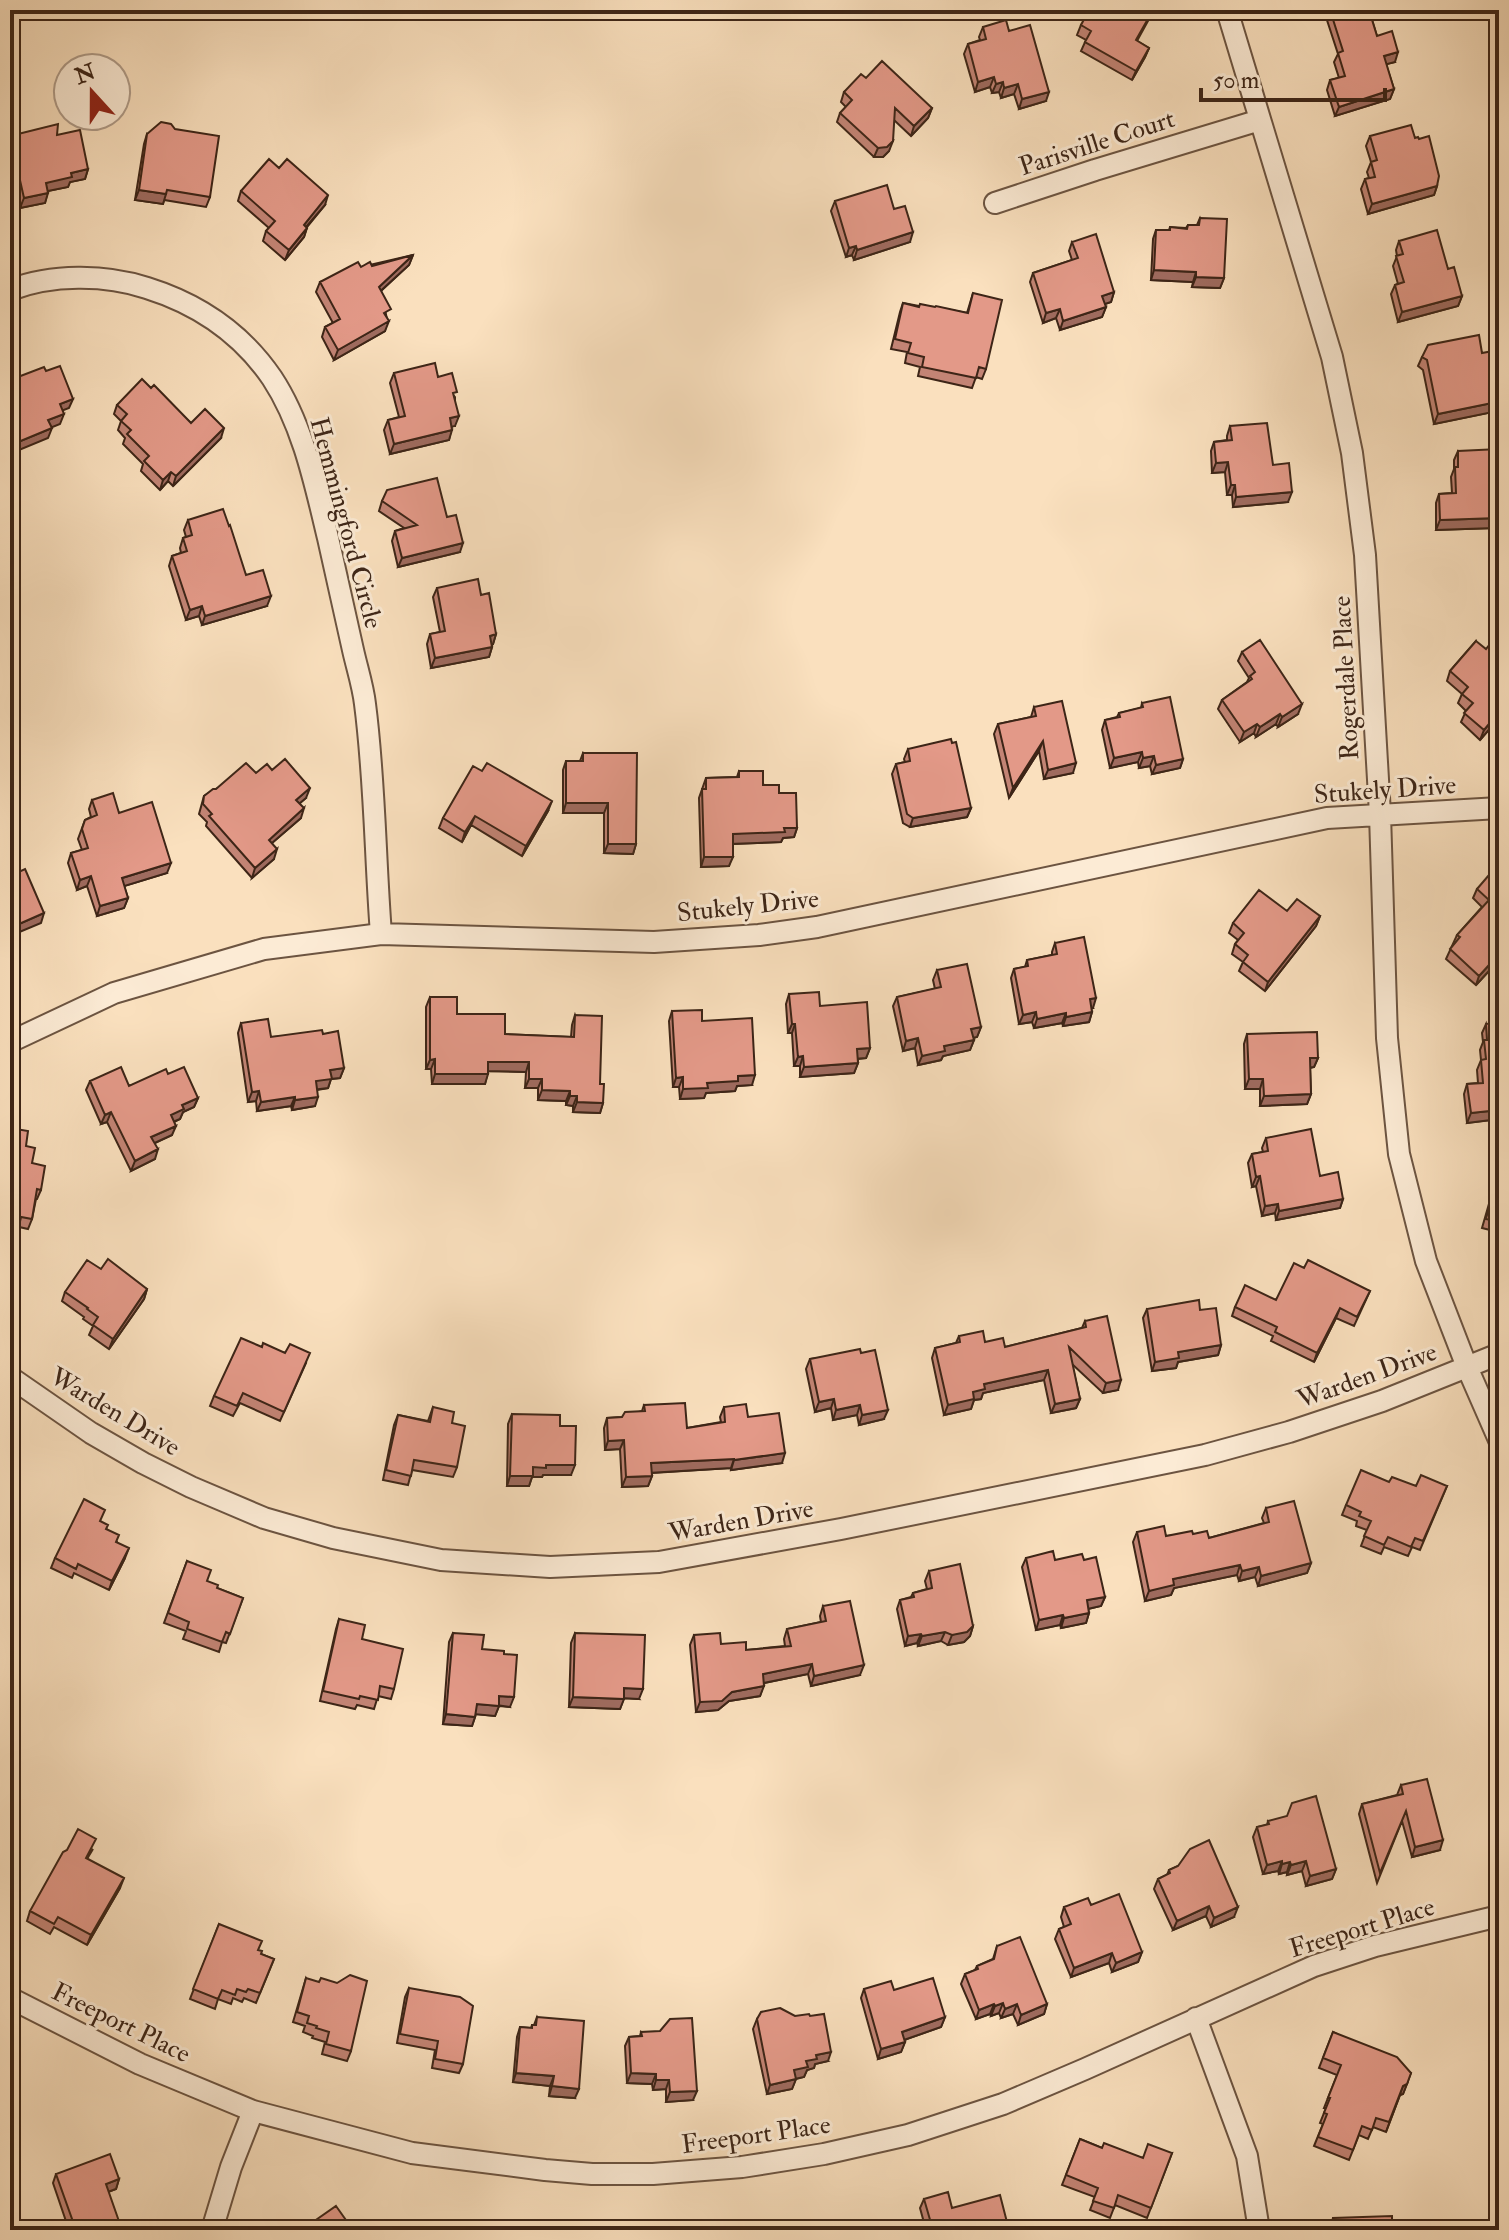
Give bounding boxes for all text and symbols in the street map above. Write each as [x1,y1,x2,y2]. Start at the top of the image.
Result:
north arrow [52,52,132,132]
scale bar [1201,52,1385,102]
text: N [70,58,100,91]
text: 50 m [1213,65,1260,96]
street label: Parisville Court [1015,103,1179,183]
street label: Hemmingford Circle [302,414,390,632]
street label: Rogerdale Place [1326,595,1366,761]
street label: Stukely Drive [1313,769,1457,811]
street label: Stukely Drive [676,883,821,929]
street label: Warden Drive [1292,1336,1441,1416]
street label: Warden Drive [43,1360,186,1464]
street label: Warden Drive [665,1493,816,1550]
street label: Freeport Place [1286,1891,1439,1966]
street label: Freeport Place [46,1976,196,2071]
street label: Freeport Place [679,2109,833,2162]

